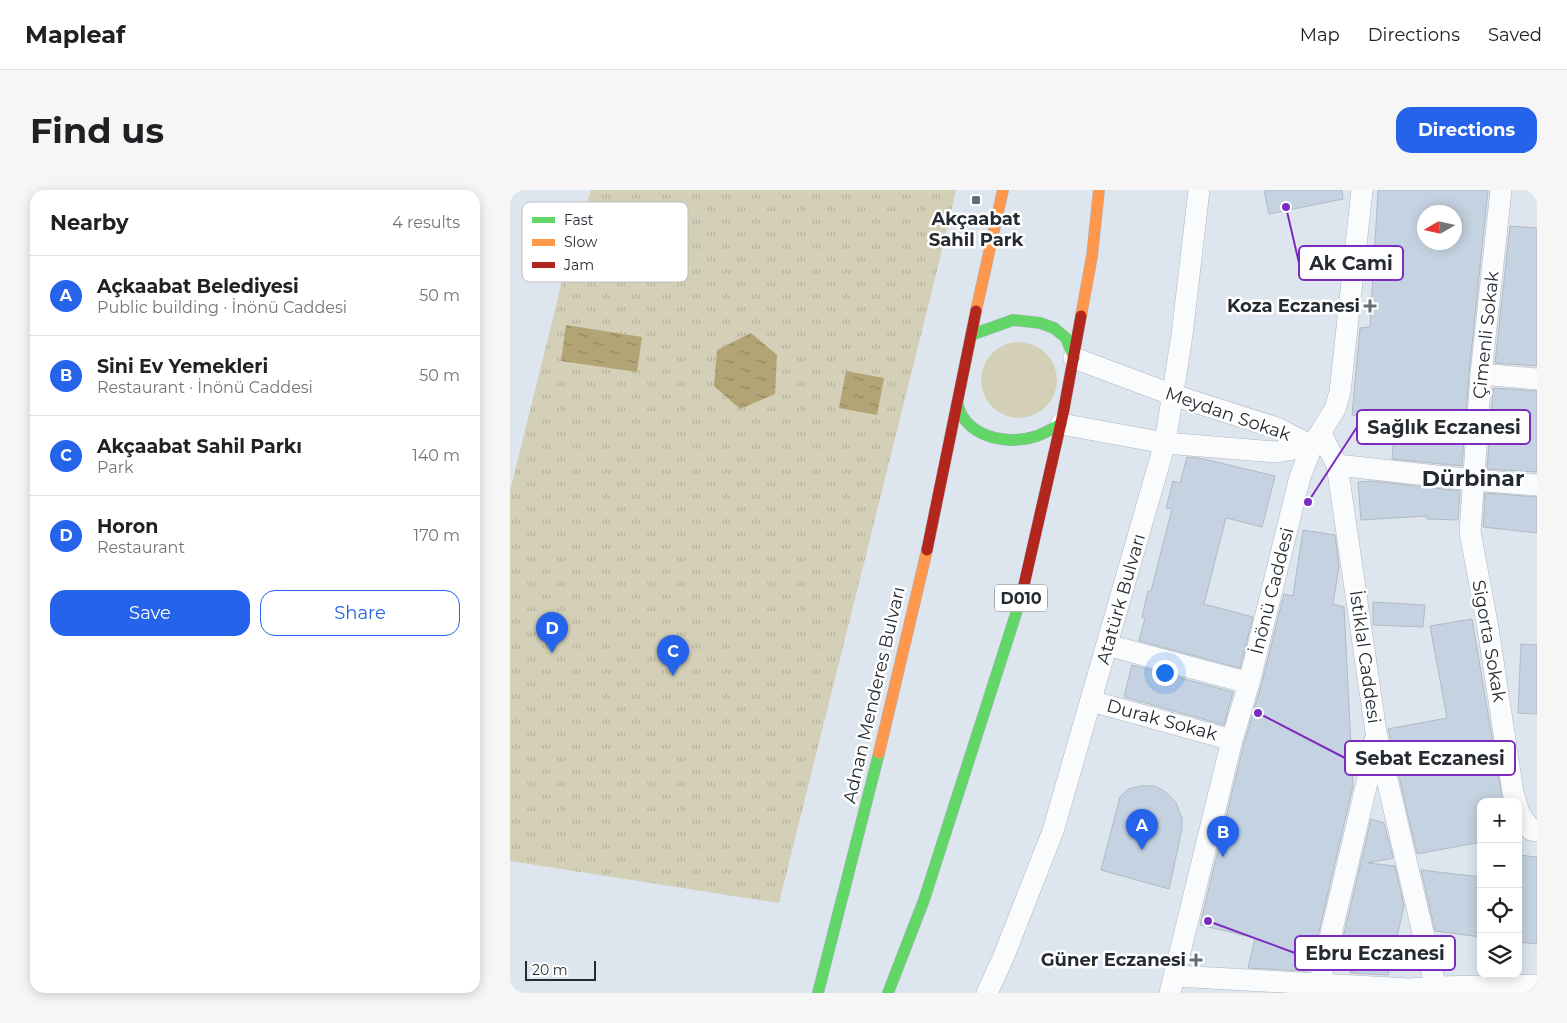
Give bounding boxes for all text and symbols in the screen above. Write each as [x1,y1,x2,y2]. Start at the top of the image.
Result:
text: Mapleaf [25,20,125,49]
text: Map [1300,24,1340,46]
text: Directions [1368,24,1460,46]
text: Saved [1488,24,1542,46]
button: Directions [1396,107,1537,153]
text: Find us [30,109,164,152]
marker: Akçaabat Sahil Park [970,194,982,206]
legend [522,202,688,282]
north arrow [1417,205,1462,250]
place label: Akçaabat Sahil Park [929,208,1023,251]
text: Nearby [50,210,129,235]
text: Fast [564,211,594,229]
text: 4 results [392,213,460,232]
text: Slow [564,233,598,251]
callout: Ak Cami [1299,246,1403,280]
text: Ak Cami [1308,252,1393,275]
text: Jam [563,256,594,274]
street label: Çimenli Sokak [1468,270,1504,400]
text: Açkaabat Belediyesi [97,275,299,298]
text: A [60,286,72,305]
text: 50 m [419,286,460,305]
place label: Koza Eczanesi [1227,295,1360,317]
text: Public building · İnönü Caddesi [97,298,347,317]
marker: Koza Eczanesi [1364,300,1376,312]
text: Sini Ev Yemekleri [97,355,268,378]
text: B [60,366,72,385]
text: 50 m [419,366,460,385]
text: Restaurant · İnönü Caddesi [97,378,313,397]
street label: Meydan Sokak [1162,382,1294,446]
callout: Sağlık Eczanesi [1357,410,1530,444]
text: Sağlık Eczanesi [1367,416,1521,439]
text: Akçaabat Sahil Parkı [97,435,302,458]
text: C [60,446,72,465]
text: 140 m [412,446,460,465]
text: Park [97,458,134,477]
district label: Dürbinar [1422,465,1524,492]
text: Horon [97,515,158,538]
street label: İnönü Caddesi [1246,525,1298,657]
text: D [59,526,73,545]
text: 170 m [413,526,460,545]
street label: Atatürk Bulvarı [1092,531,1150,667]
text: Restaurant [97,538,185,557]
street label: Sigorta Sokak [1467,578,1511,704]
street label: Adnan Menderes Bulvarı [838,584,910,806]
road number: D010 [995,584,1047,612]
street label: İstiklal Caddesi [1345,589,1385,725]
button: Save [50,590,250,636]
button: Share [260,590,460,636]
pin: D [536,612,568,653]
pin: C [657,635,689,676]
your location [1152,660,1178,686]
street label: Durak Sokak [1104,695,1220,745]
callout: Sebat Eczanesi [1345,741,1515,775]
text: Sebat Eczanesi [1355,747,1505,770]
map controls [1477,798,1522,978]
button: + [1477,798,1522,843]
pin: A [1126,809,1158,850]
pin: B [1207,816,1239,857]
button: − [1477,843,1522,888]
button: locate [1477,888,1522,933]
button: layers [1477,933,1522,978]
callout: Ebru Eczanesi [1295,936,1455,970]
text: Ebru Eczanesi [1305,942,1445,965]
place label: Güner Eczanesi [1041,949,1186,971]
marker: Güner Eczanesi [1190,954,1202,966]
scale bar [525,958,596,981]
text: 20 m [532,961,568,979]

